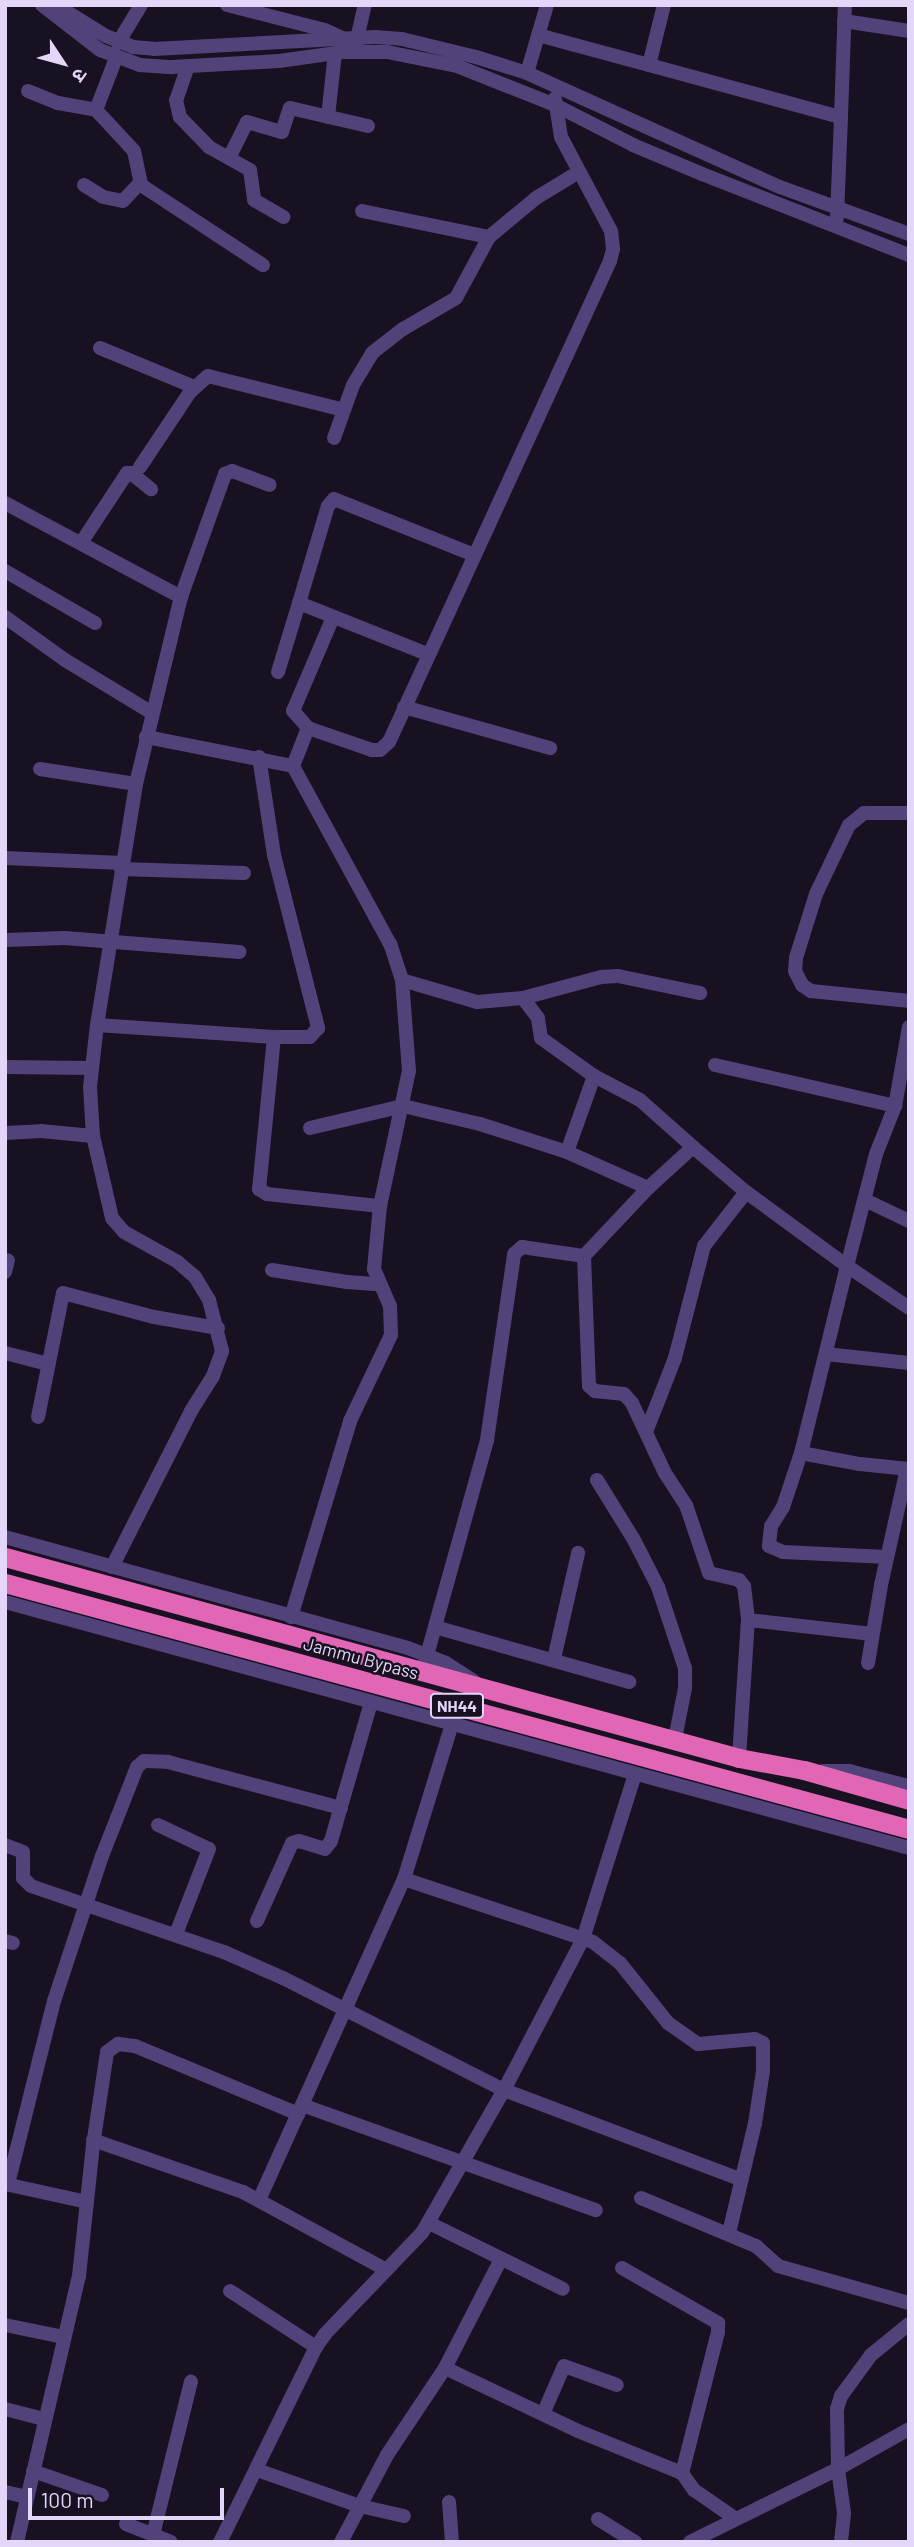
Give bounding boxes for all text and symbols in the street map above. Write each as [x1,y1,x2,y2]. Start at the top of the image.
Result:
north arrow [28,28,98,98]
text: उ [68,64,93,87]
street label: Jammu Bypass [301,1632,421,1684]
road number: NH44 [429,1694,485,1718]
scale bar [32,2474,228,2518]
text: 100 m [41,2487,94,2512]

